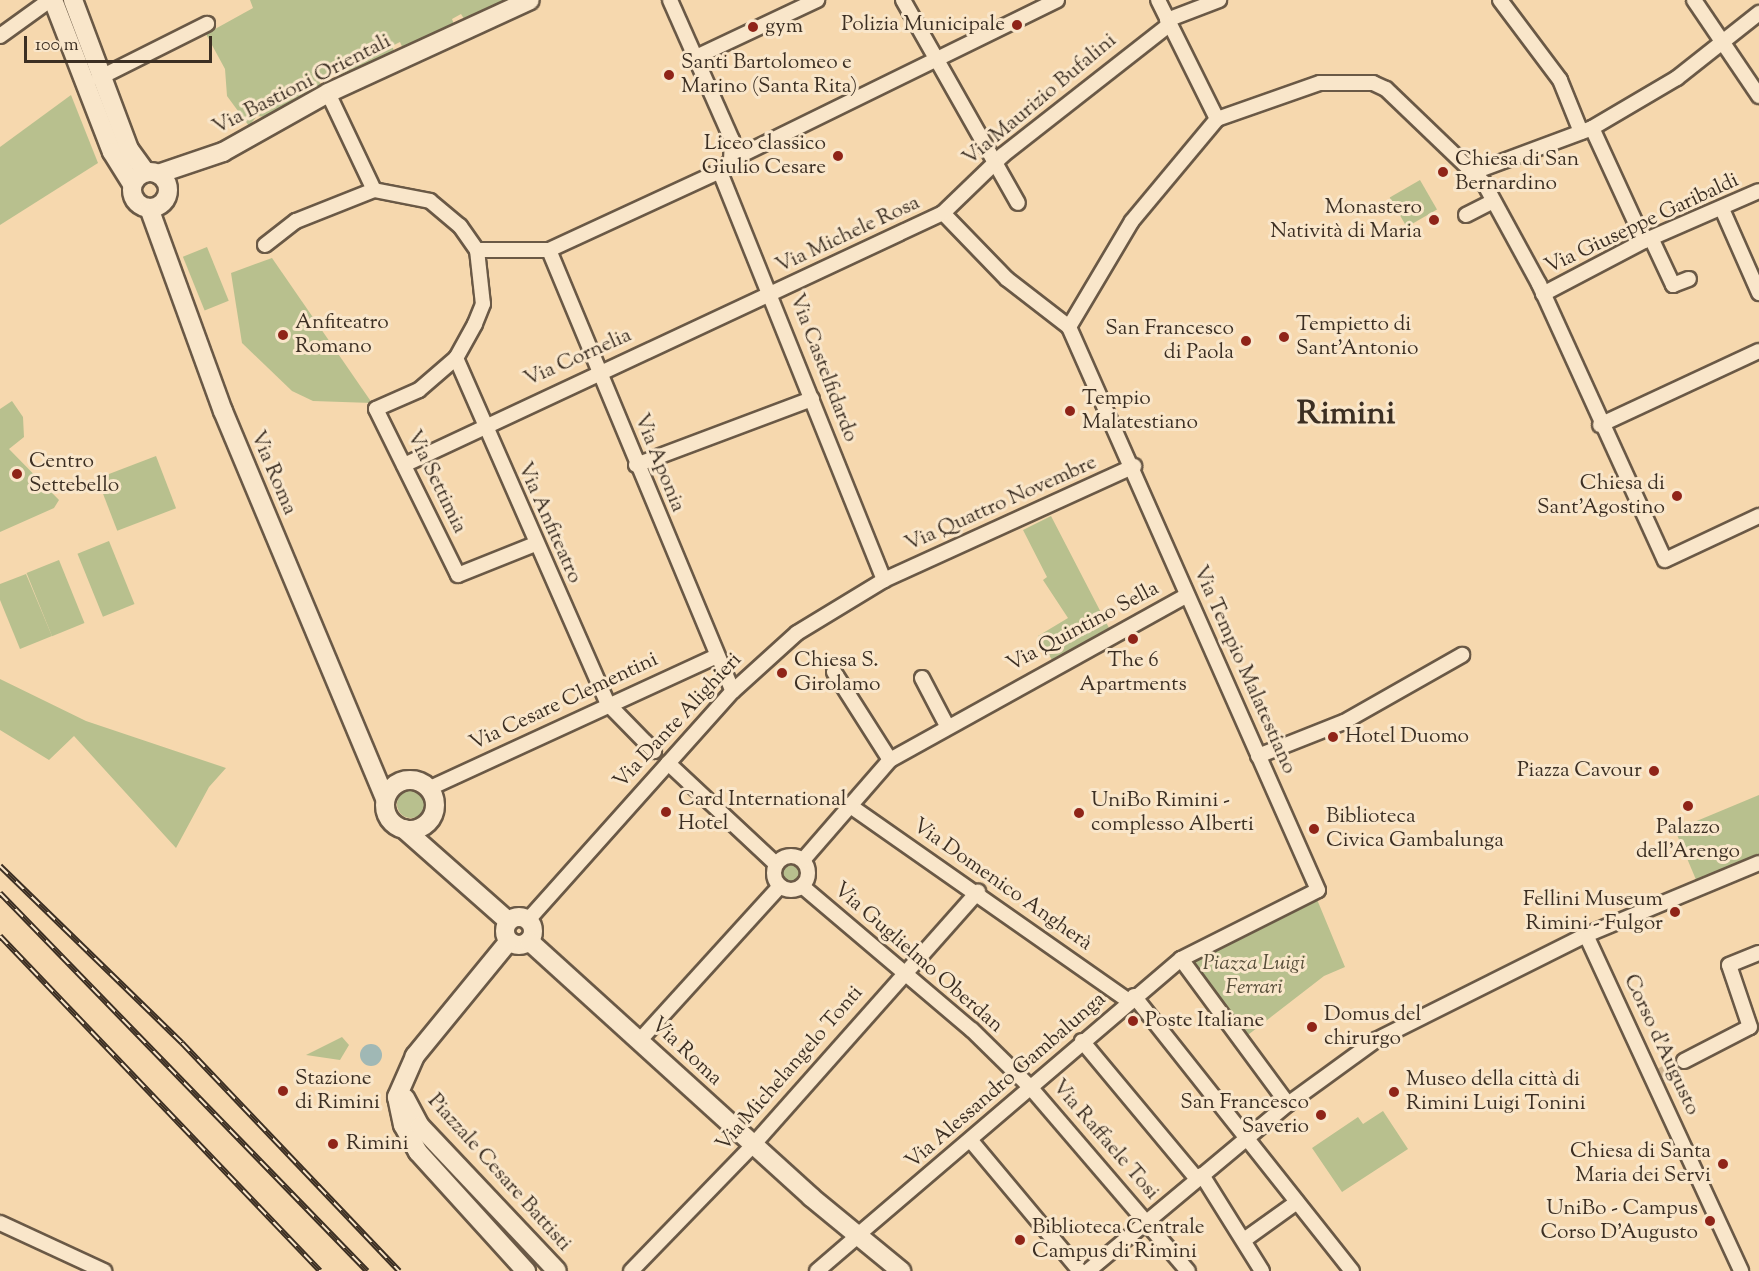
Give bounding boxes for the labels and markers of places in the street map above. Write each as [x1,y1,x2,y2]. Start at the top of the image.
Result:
place label: Polizia Municipale [841,12,1005,38]
place label: gym [765,14,803,40]
marker: Polizia Municipale [1010,18,1024,32]
marker: gym [746,20,760,34]
place label: Santi Bartolomeo e Marino (Santa Rita) [681,50,857,100]
marker: Santi Bartolomeo e Marino (Santa Rita) [662,68,676,82]
place label: Liceo classico Giulio Cesare [702,131,826,181]
place label: Chiesa di San Bernardino [1455,147,1579,197]
marker: Liceo classico Giulio Cesare [831,149,845,163]
marker: Chiesa di San Bernardino [1436,165,1450,179]
place label: Monastero Natività di Maria [1270,195,1422,245]
marker: Monastero Natività di Maria [1427,213,1441,227]
place label: Anfiteatro Romano [295,310,389,360]
place label: Tempietto di Sant'Antonio [1296,312,1418,362]
place label: San Francesco di Paola [1105,316,1234,366]
marker: Anfiteatro Romano [276,328,290,342]
marker: Tempietto di Sant'Antonio [1277,330,1291,344]
marker: San Francesco di Paola [1239,334,1253,348]
place label: Tempio Malatestiano [1082,386,1198,436]
marker: Tempio Malatestiano [1063,404,1077,418]
place label: Centro Settebello [29,449,119,499]
marker: Centro Settebello [10,467,24,481]
place label: Chiesa di Sant'Agostino [1537,471,1665,521]
marker: Chiesa di Sant'Agostino [1670,489,1684,503]
marker: The 6 Apartments [1126,632,1140,646]
place label: Chiesa S. Girolamo [794,648,880,698]
place label: The 6 Apartments [1079,648,1187,698]
marker: Chiesa S. Girolamo [775,666,789,680]
place label: Hotel Duomo [1345,724,1469,750]
marker: Hotel Duomo [1326,730,1340,744]
place label: Piazza Cavour [1517,758,1642,784]
marker: Piazza Cavour [1647,764,1661,778]
place label: Card International Hotel [678,787,847,837]
place label: UniBo Rimini - complesso Alberti [1091,788,1254,838]
marker: Palazzo dell'Arengo [1681,799,1695,813]
place label: Biblioteca Civica Gambalunga [1326,804,1504,854]
marker: Card International Hotel [659,805,673,819]
marker: UniBo Rimini - complesso Alberti [1072,806,1086,820]
place label: Palazzo dell'Arengo [1636,815,1740,865]
marker: Biblioteca Civica Gambalunga [1307,822,1321,836]
place label: Fellini Museum Rimini - Fulgor [1523,887,1663,937]
marker: Fellini Museum Rimini - Fulgor [1668,905,1682,919]
place label: Domus del chirurgo [1324,1002,1421,1052]
place label: Poste Italiane [1145,1008,1264,1034]
marker: Poste Italiane [1126,1014,1140,1028]
marker: Domus del chirurgo [1305,1020,1319,1034]
place label: Stazione di Rimini [295,1066,380,1116]
place label: Museo della città di Rimini Luigi Tonini [1406,1067,1586,1117]
marker: Stazione di Rimini [276,1084,290,1098]
marker: Museo della città di Rimini Luigi Tonini [1387,1085,1401,1099]
place label: San Francesco Saverio [1180,1090,1309,1140]
marker: San Francesco Saverio [1314,1108,1328,1122]
place label: Rimini [346,1131,409,1157]
marker: Rimini [324,1135,342,1153]
place label: Chiesa di Santa Maria dei Servi [1570,1139,1711,1189]
marker: Chiesa di Santa Maria dei Servi [1716,1157,1730,1171]
place label: UniBo - Campus Corso D'Augusto [1541,1196,1698,1246]
marker: UniBo - Campus Corso D'Augusto [1703,1214,1717,1228]
place label: Biblioteca Centrale Campus di Rimini [1032,1215,1205,1265]
marker: Biblioteca Centrale Campus di Rimini [1013,1233,1027,1247]

